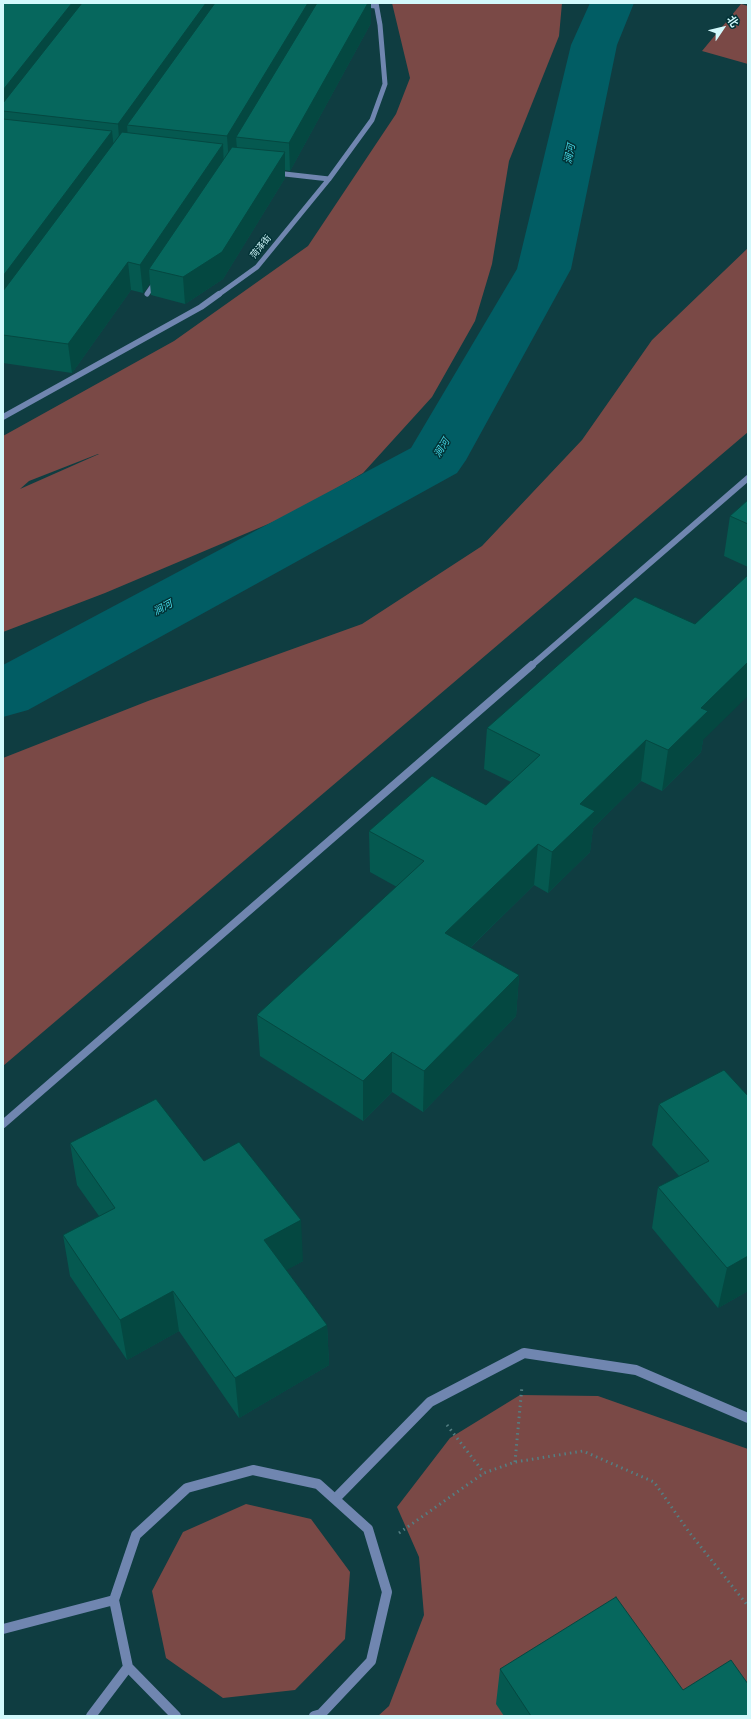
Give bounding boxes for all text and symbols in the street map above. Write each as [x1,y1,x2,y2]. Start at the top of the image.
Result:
north arrow [703,8,743,48]
text: 北 [724,12,743,30]
water label: 涧河 [562,143,578,165]
street label: 菏泽街 [248,233,274,261]
water label: 涧河 [432,436,452,460]
water label: 涧河 [151,598,175,618]

